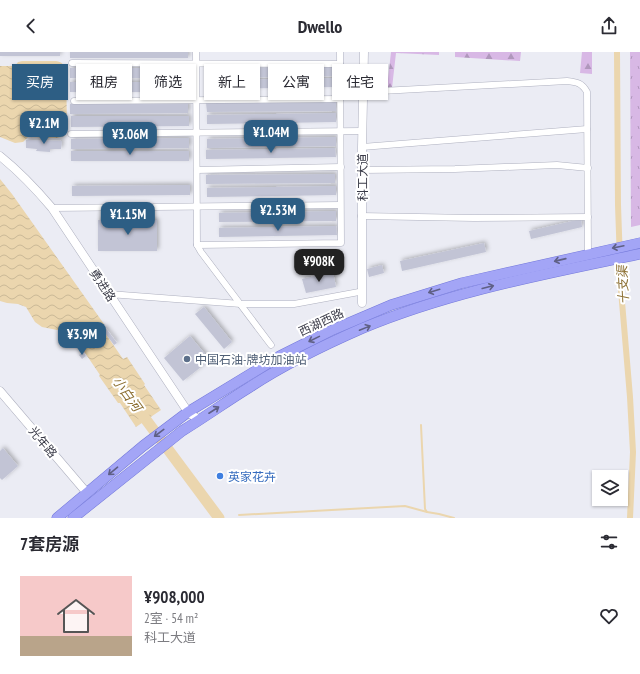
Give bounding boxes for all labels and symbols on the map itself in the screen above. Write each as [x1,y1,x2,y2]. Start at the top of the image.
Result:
pin: ¥2.1M [16,111,72,145]
pin: ¥1.04M [238,120,304,154]
pin: ¥3.06M [97,122,163,156]
street label: 科工大道 [355,153,370,201]
pin: ¥2.53M [245,198,311,232]
pin: ¥1.15M [95,202,161,236]
one-way arrow [612,244,625,252]
pin: ¥908K [291,249,347,283]
one-way arrow [554,257,567,265]
water label: 十支渠 [613,263,633,305]
street label: 勇进路 [87,266,119,304]
one-way arrow [482,283,495,291]
one-way arrow [428,288,441,295]
street label: 西湖西路 [296,305,346,339]
pin: ¥3.9M [54,322,110,356]
one-way arrow [358,323,370,331]
one-way arrow [308,336,320,343]
place label: 中国石油-牌坊加油站 [195,352,307,367]
marker: 中国石油-牌坊加油站 [182,354,192,364]
water label: 小白河 [109,373,147,417]
one-way arrow [208,406,219,414]
street label: 光年路 [26,423,60,461]
one-way arrow [153,429,164,438]
one-way arrow [108,466,118,475]
place label: 英家花卉 [228,469,276,484]
marker: 英家花卉 [215,471,225,481]

